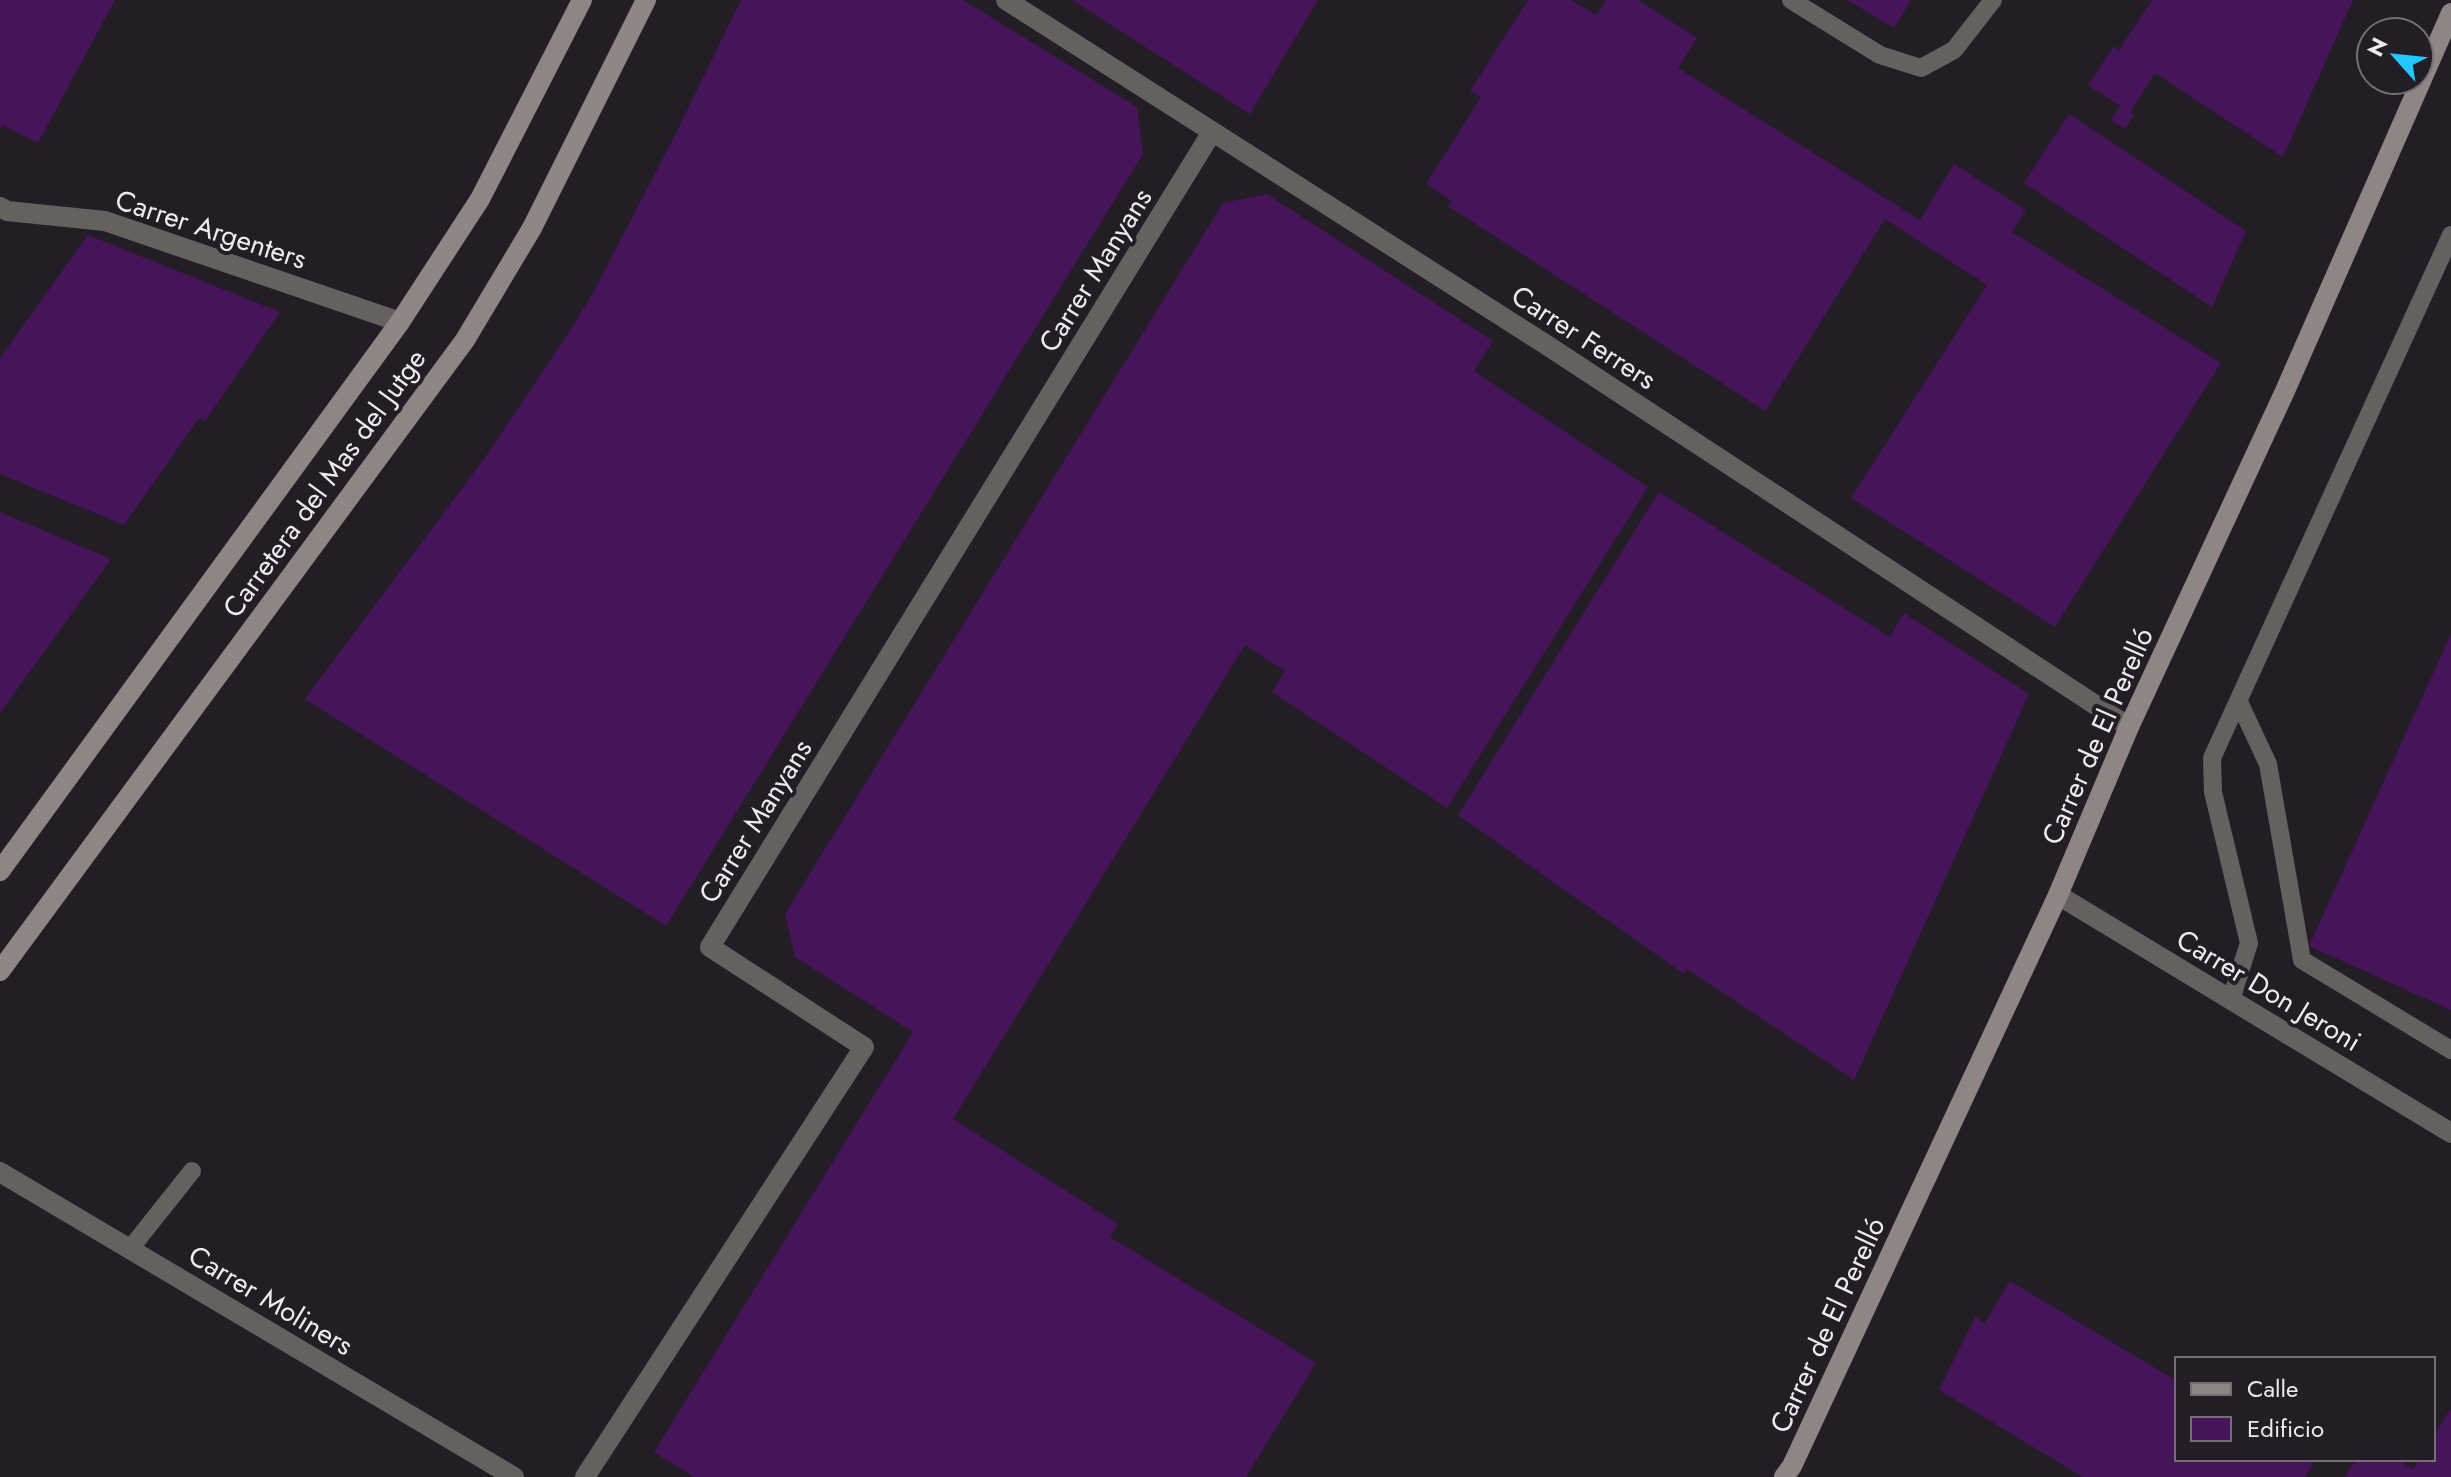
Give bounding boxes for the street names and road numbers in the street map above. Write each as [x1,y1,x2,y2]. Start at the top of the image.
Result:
street label: Carrer Argenters [110,179,312,280]
street label: Carrer Manyans [1029,180,1162,360]
street label: Carrer Ferrers [1503,275,1664,400]
street label: Carretera del Mas del Jutge [213,340,436,626]
street label: Carrer de El Perelló [2031,621,2164,851]
street label: Carrer Manyans [689,731,822,911]
street label: Carrer Don Jeroni [2169,919,2369,1062]
street label: Carrer de El Perelló [1760,1211,1895,1440]
street label: Carrer Moliners [181,1235,361,1366]

